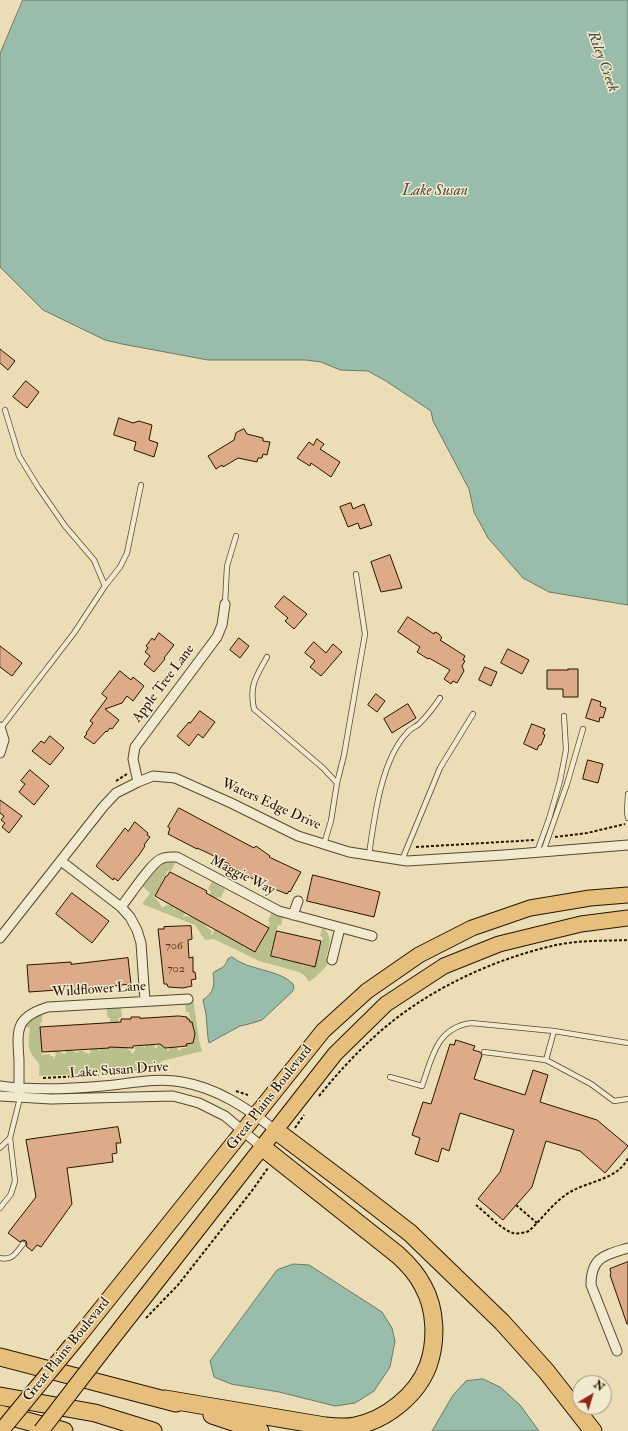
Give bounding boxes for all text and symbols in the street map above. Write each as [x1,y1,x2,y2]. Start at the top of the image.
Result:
water label: Riley Creek [583,29,621,95]
water label: Lake Susan [402,183,468,201]
street label: Apple Tree Lane [129,642,199,726]
street label: Waters Edge Drive [219,776,323,834]
street label: Maggie Way [207,853,277,899]
house number: 706 [165,939,183,953]
house number: 702 [167,962,185,976]
street label: Wildflower Lane [52,978,146,1002]
street label: Great Plains Boulevard [224,1042,316,1154]
street label: Lake Susan Drive [69,1059,169,1083]
street label: Great Plains Boulevard [20,1295,114,1405]
north arrow [572,1375,612,1415]
text: N [591,1378,607,1394]

